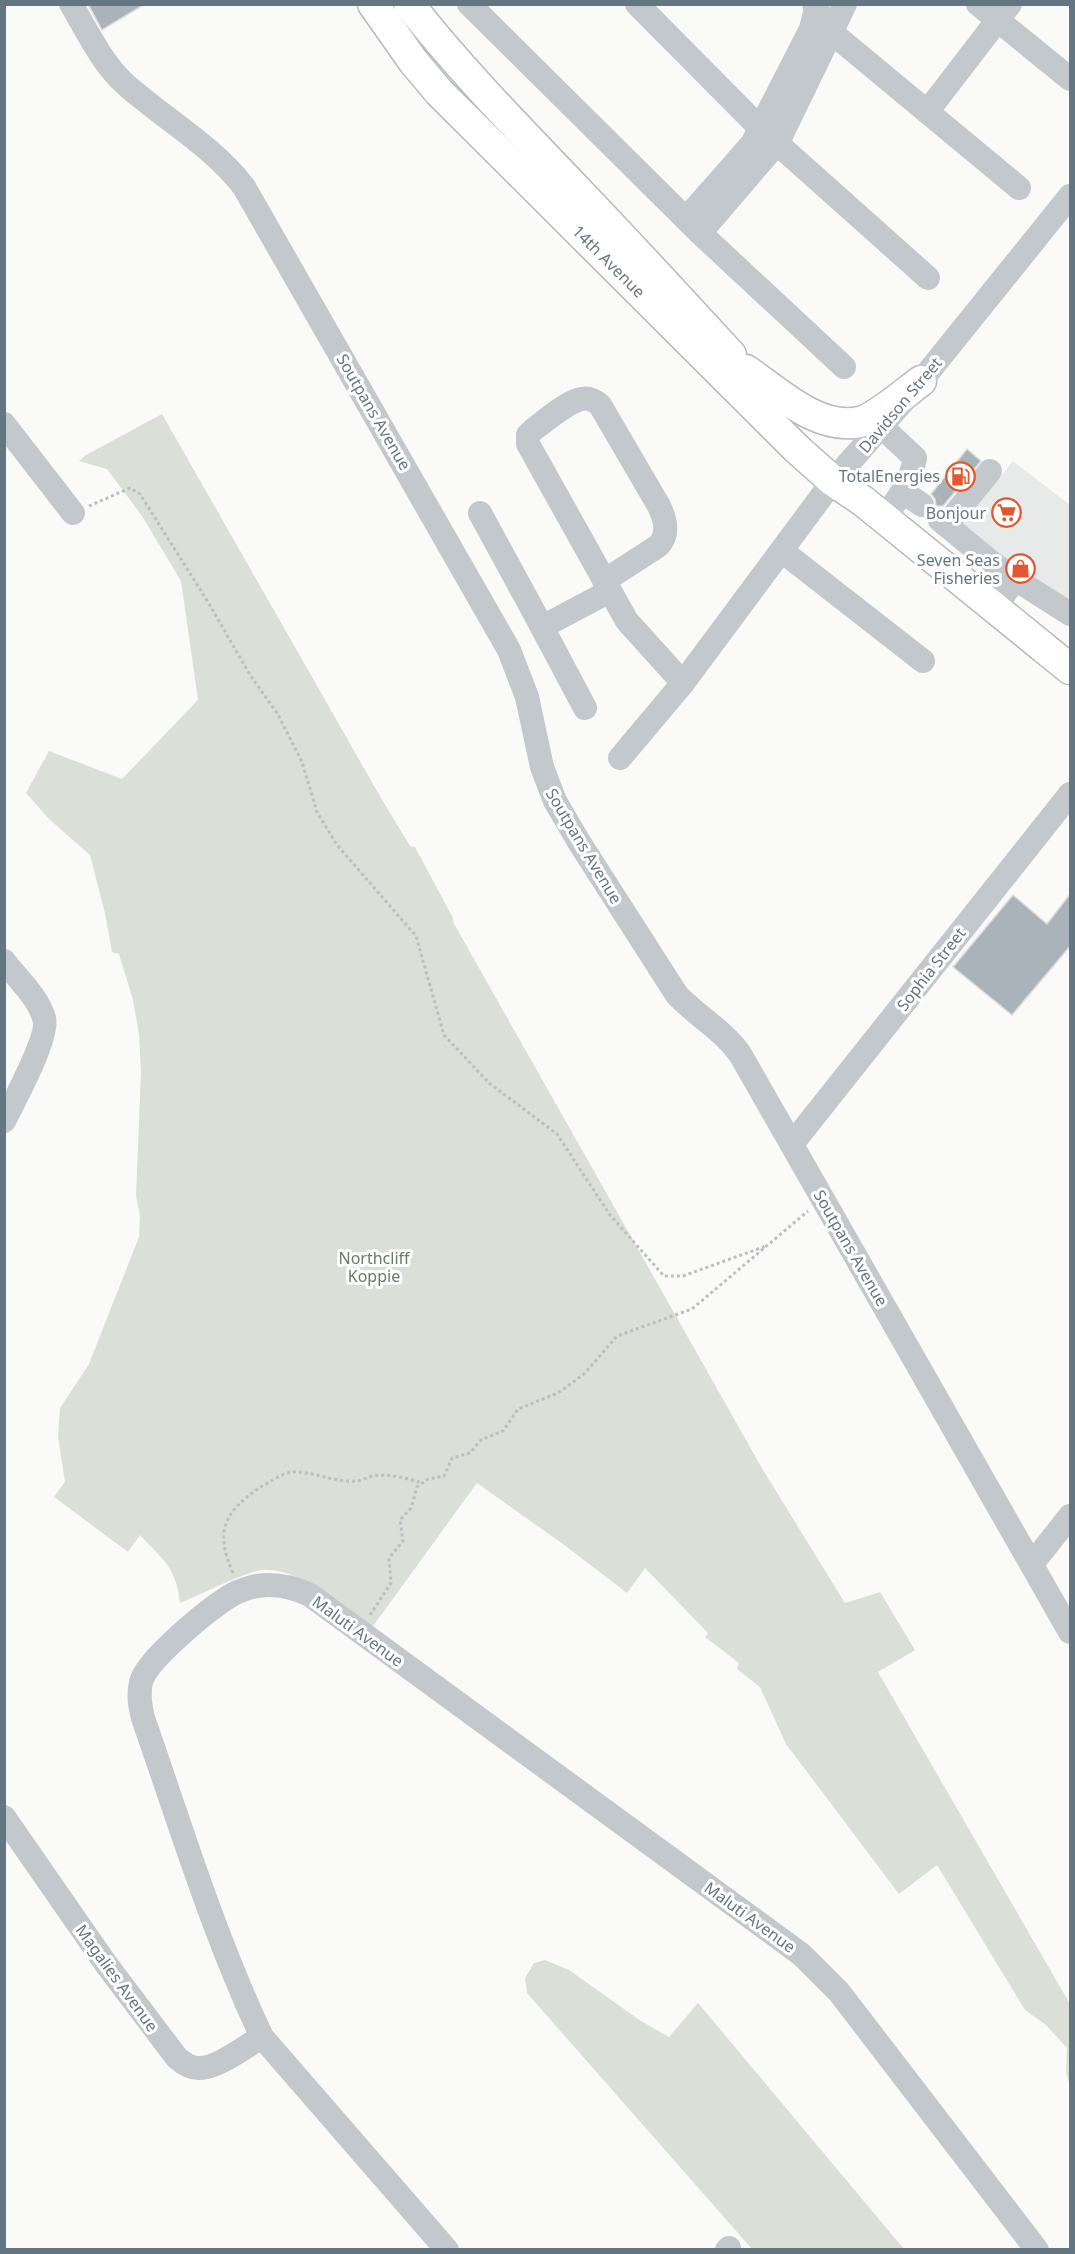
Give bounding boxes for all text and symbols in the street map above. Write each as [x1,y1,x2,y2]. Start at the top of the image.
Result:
street label: 14th Avenue [568,220,650,303]
street label: Soutpans Avenue [332,350,416,474]
street label: Davidson Street [853,352,947,458]
fuel station icon: TotalEnergies [945,460,977,492]
place label: TotalEnergies [839,465,940,487]
supermarket icon: Bonjour [991,497,1023,529]
place label: Bonjour [926,502,986,524]
place label: Seven Seas Fisheries [917,549,1000,589]
shop icon: Seven Seas Fisheries [1005,553,1037,585]
street label: Soutpans Avenue [541,784,627,908]
street label: Sophia Street [892,923,971,1015]
street label: Soutpans Avenue [809,1186,893,1310]
park label: Northcliff Koppie [338,1247,411,1287]
street label: Maluti Avenue [308,1590,408,1672]
street label: Maluti Avenue [700,1876,800,1958]
street label: Magalies Avenue [71,1920,163,2036]

